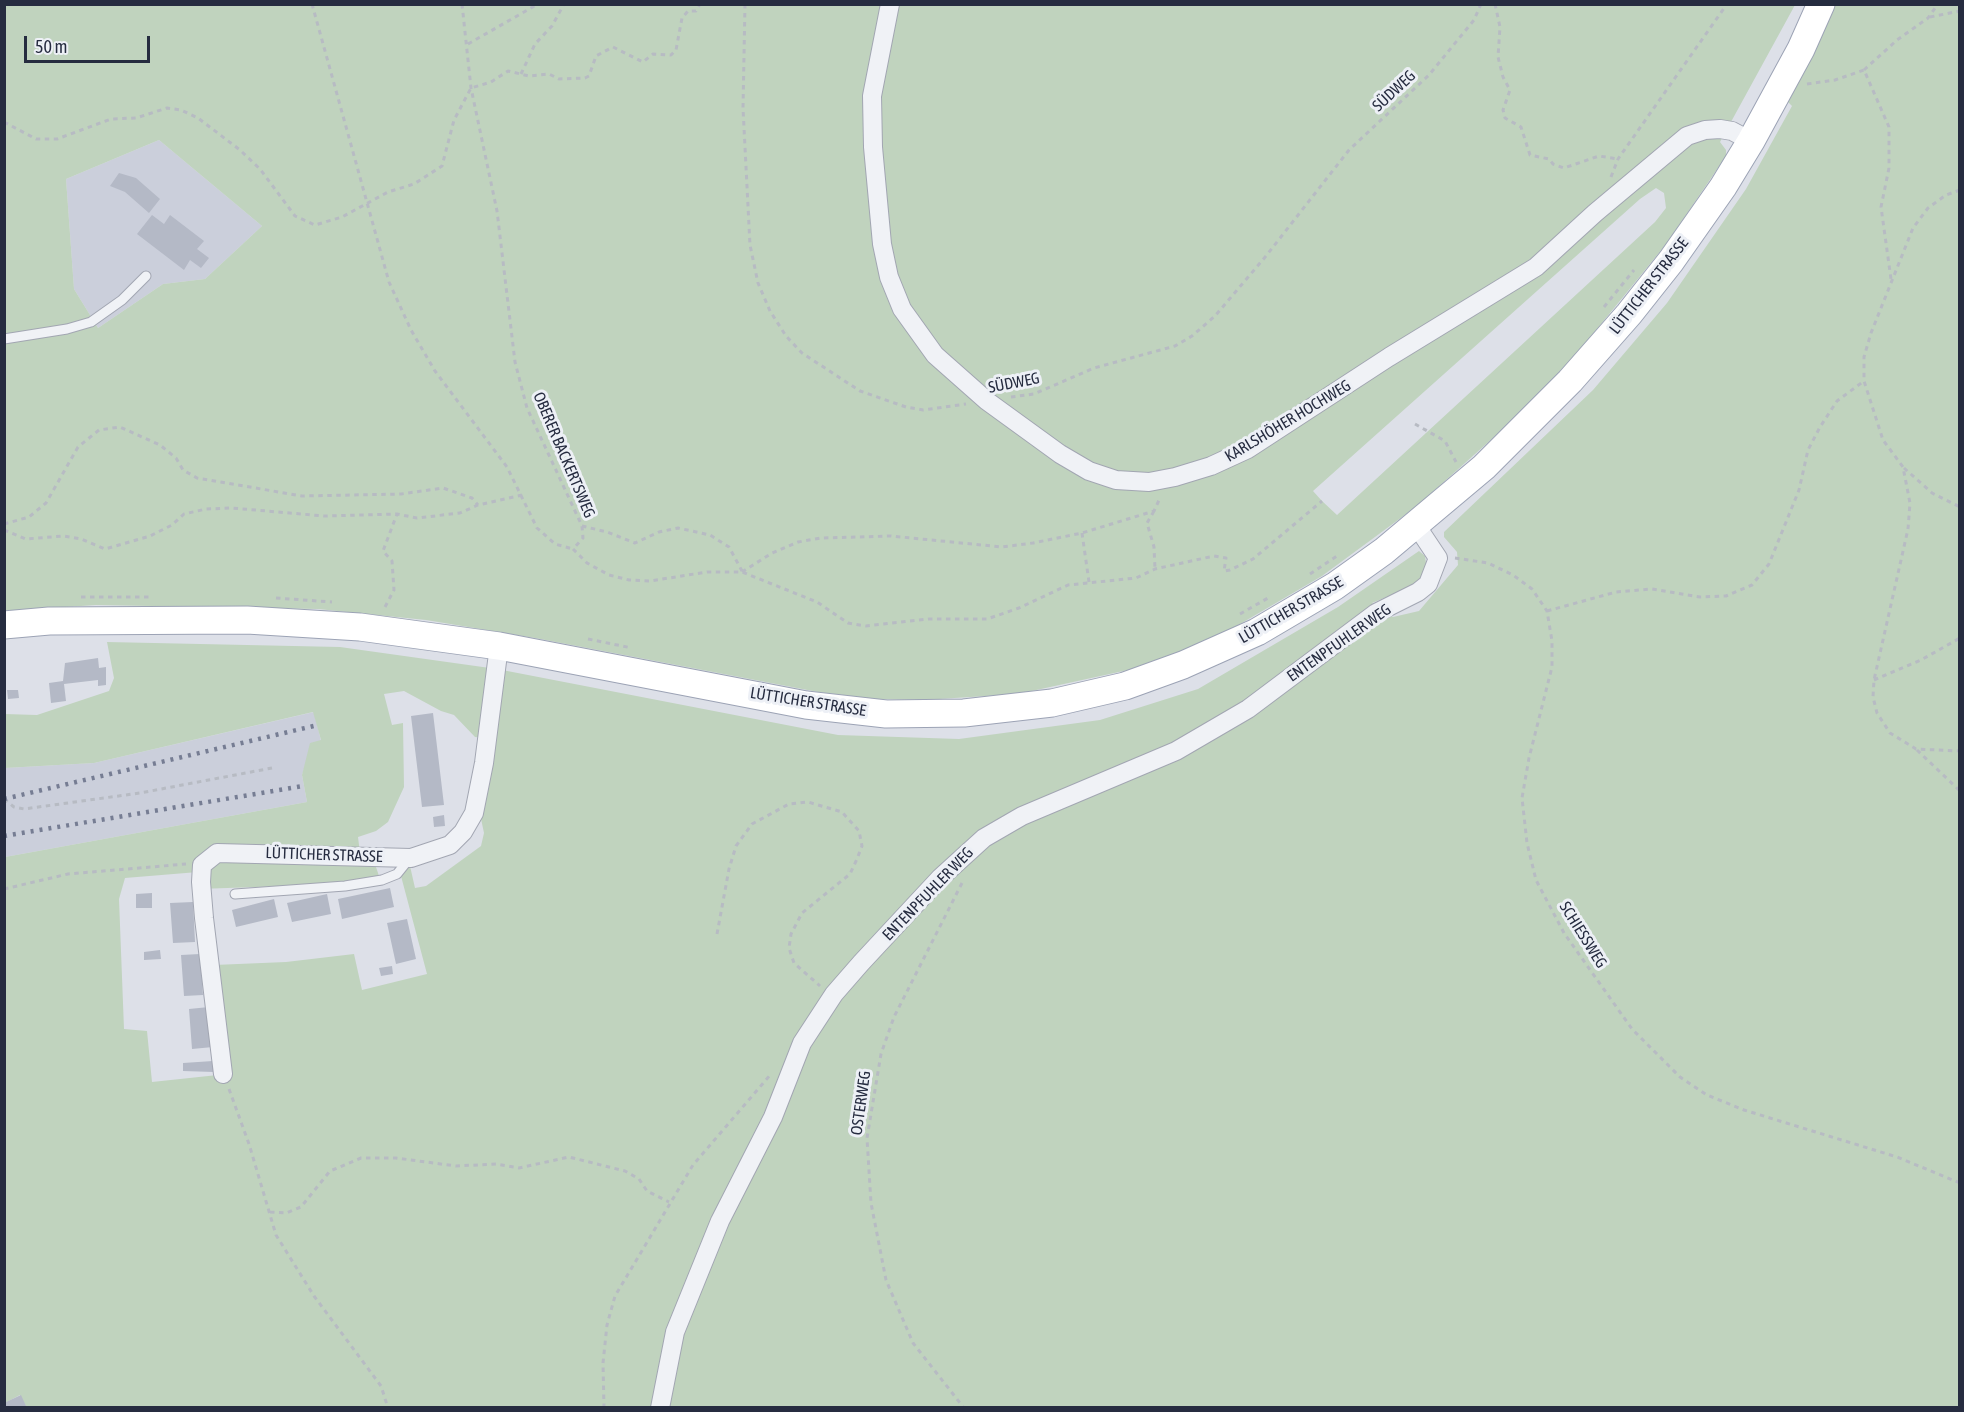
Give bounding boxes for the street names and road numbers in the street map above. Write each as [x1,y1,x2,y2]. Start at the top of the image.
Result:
street label: SÜDWEG [1368,66,1420,116]
street label: LÜTTICHER STRASSE [1605,234,1693,338]
street label: SÜDWEG [987,369,1041,397]
street label: KARLSHÖHER HOCHWEG [1222,376,1354,466]
street label: OBERER BACKERTSWEG [529,389,599,521]
street label: LÜTTICHER STRASSE [1235,572,1347,648]
street label: ENTENPFUHLER WEG [1283,600,1395,686]
street label: LÜTTICHER STRASSE [749,683,867,721]
street label: LÜTTICHER STRASSE [265,843,383,867]
street label: ENTENPFUHLER WEG [878,843,978,945]
street label: SCHIESSWEG [1555,898,1611,972]
street label: OSTERWEG [847,1070,875,1136]

